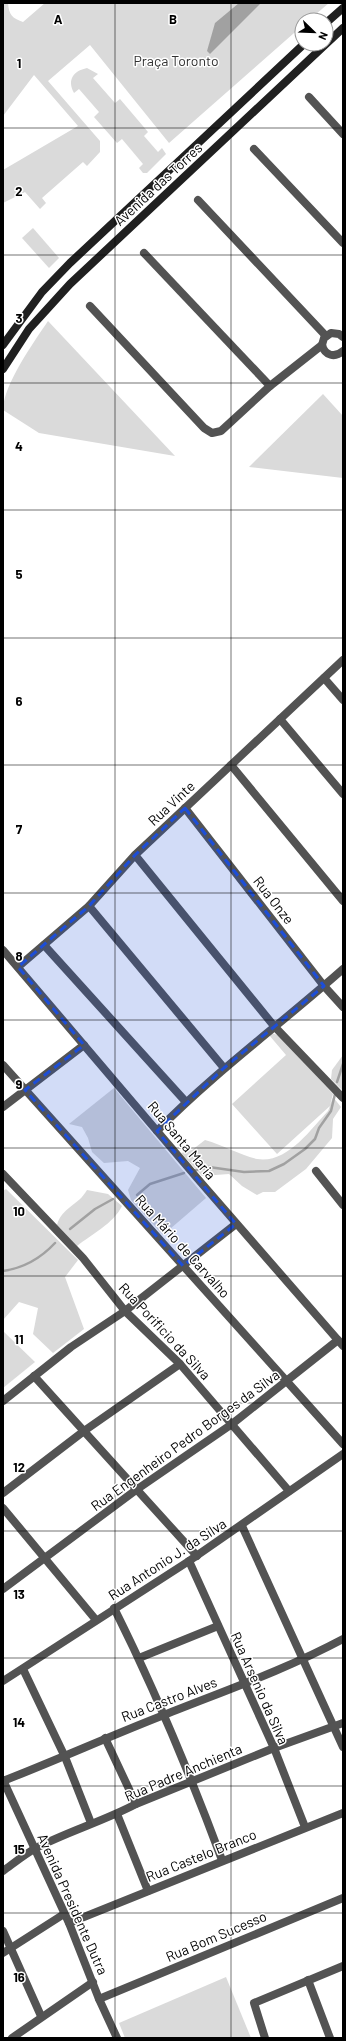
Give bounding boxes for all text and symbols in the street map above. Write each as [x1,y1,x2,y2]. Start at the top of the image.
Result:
text: A [54,11,63,27]
text: B [169,11,177,27]
north arrow [294,12,334,52]
text: N [316,30,331,42]
park label: Praça Toronto [133,52,219,69]
text: 1 [17,55,21,71]
street label: Avenida das Torres [111,139,206,229]
text: 2 [15,183,23,199]
text: 3 [15,310,23,326]
text: 4 [15,438,23,454]
text: 5 [15,566,23,582]
text: 6 [16,693,23,709]
street label: Rua Vinte [144,777,198,829]
text: 7 [16,821,23,837]
street label: Rua Onze [250,873,298,927]
text: 8 [15,948,23,964]
text: 9 [16,1076,23,1092]
street label: Rua Santa Maria [144,1097,220,1183]
street label: Rua Mário de Carvalho [132,1191,234,1301]
text: 10 [13,1203,25,1219]
street label: Rua Porificio da Silva [116,1279,214,1383]
text: 11 [14,1331,24,1347]
street label: Rua Engenheiro Pedro Borges da Silva [87,1366,283,1514]
text: 12 [13,1459,25,1475]
street label: Rua Antonio J. da Silva [105,1515,229,1603]
text: 13 [13,1586,25,1602]
street label: Rua Arsenio da Silva [228,1629,292,1747]
street label: Rua Castro Alves [119,1673,219,1725]
text: 14 [13,1714,25,1730]
street label: Rua Padre Anchienta [122,1740,244,1804]
street label: Rua Castelo Branco [143,1825,259,1885]
street label: Avenida Presidente Dutra [34,1831,112,1977]
text: 15 [13,1841,25,1857]
street label: Rua Bom Sucesso [163,1907,269,1965]
text: 16 [13,1969,25,1985]

